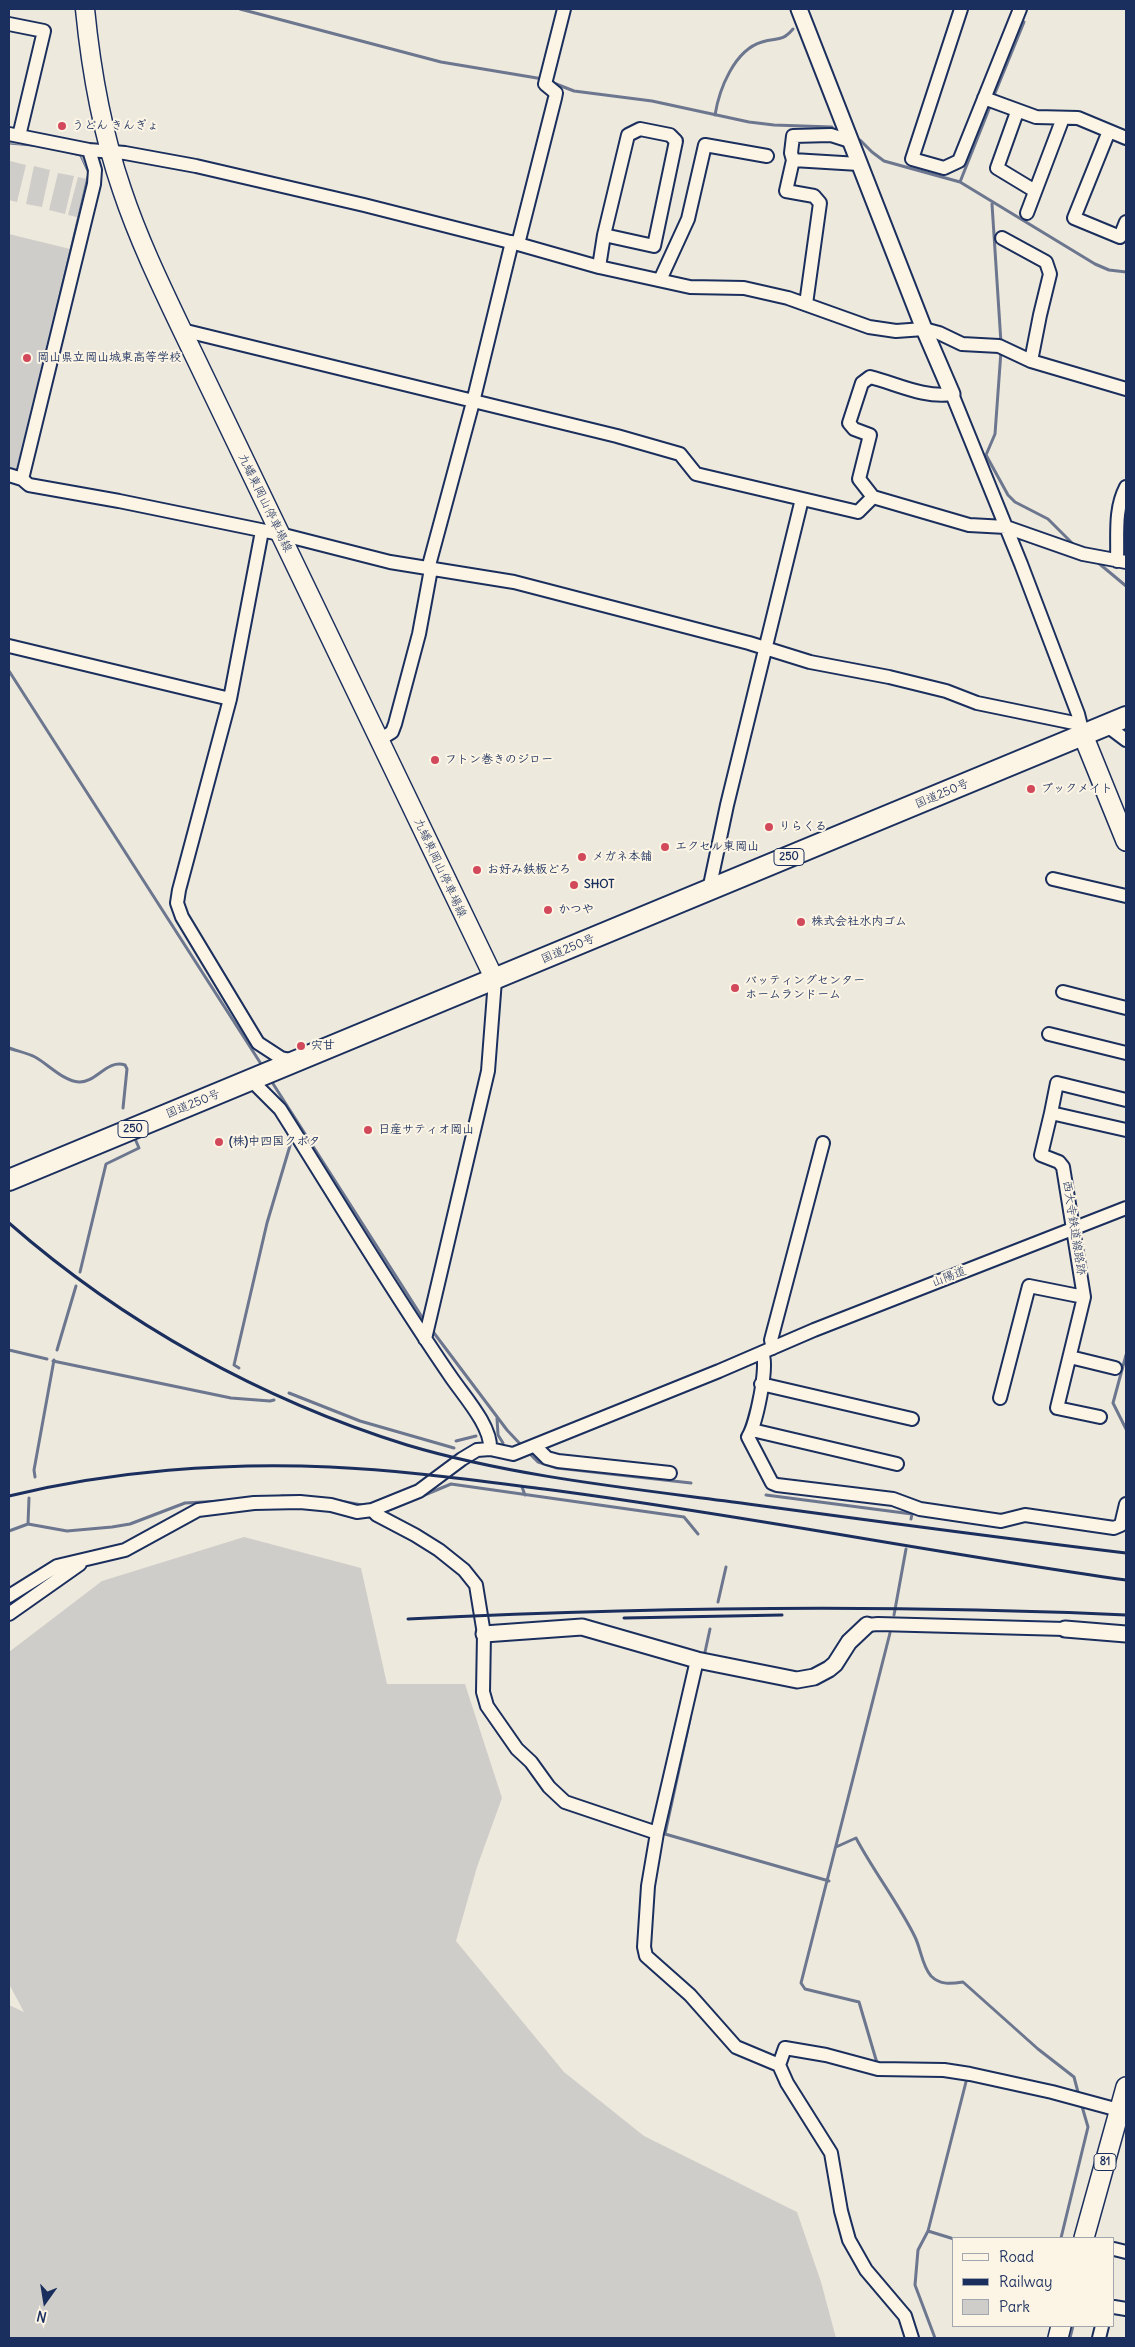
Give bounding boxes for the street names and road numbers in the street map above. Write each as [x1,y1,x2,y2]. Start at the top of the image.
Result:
street label: 九蟠東岡山停車場線 [235,451,295,555]
street label: 国道250号 [913,776,971,812]
street label: 九蟠東岡山停車場線 [411,816,469,920]
road number: 250 [774,849,804,866]
street label: 国道250号 [539,931,597,967]
street label: 国道250号 [164,1087,222,1121]
road number: 250 [118,1120,148,1138]
street label: 西大寺鉄道線路跡 [1059,1179,1089,1277]
street label: 山陽道 [930,1264,968,1290]
road number: 81 [1094,2154,1116,2170]

